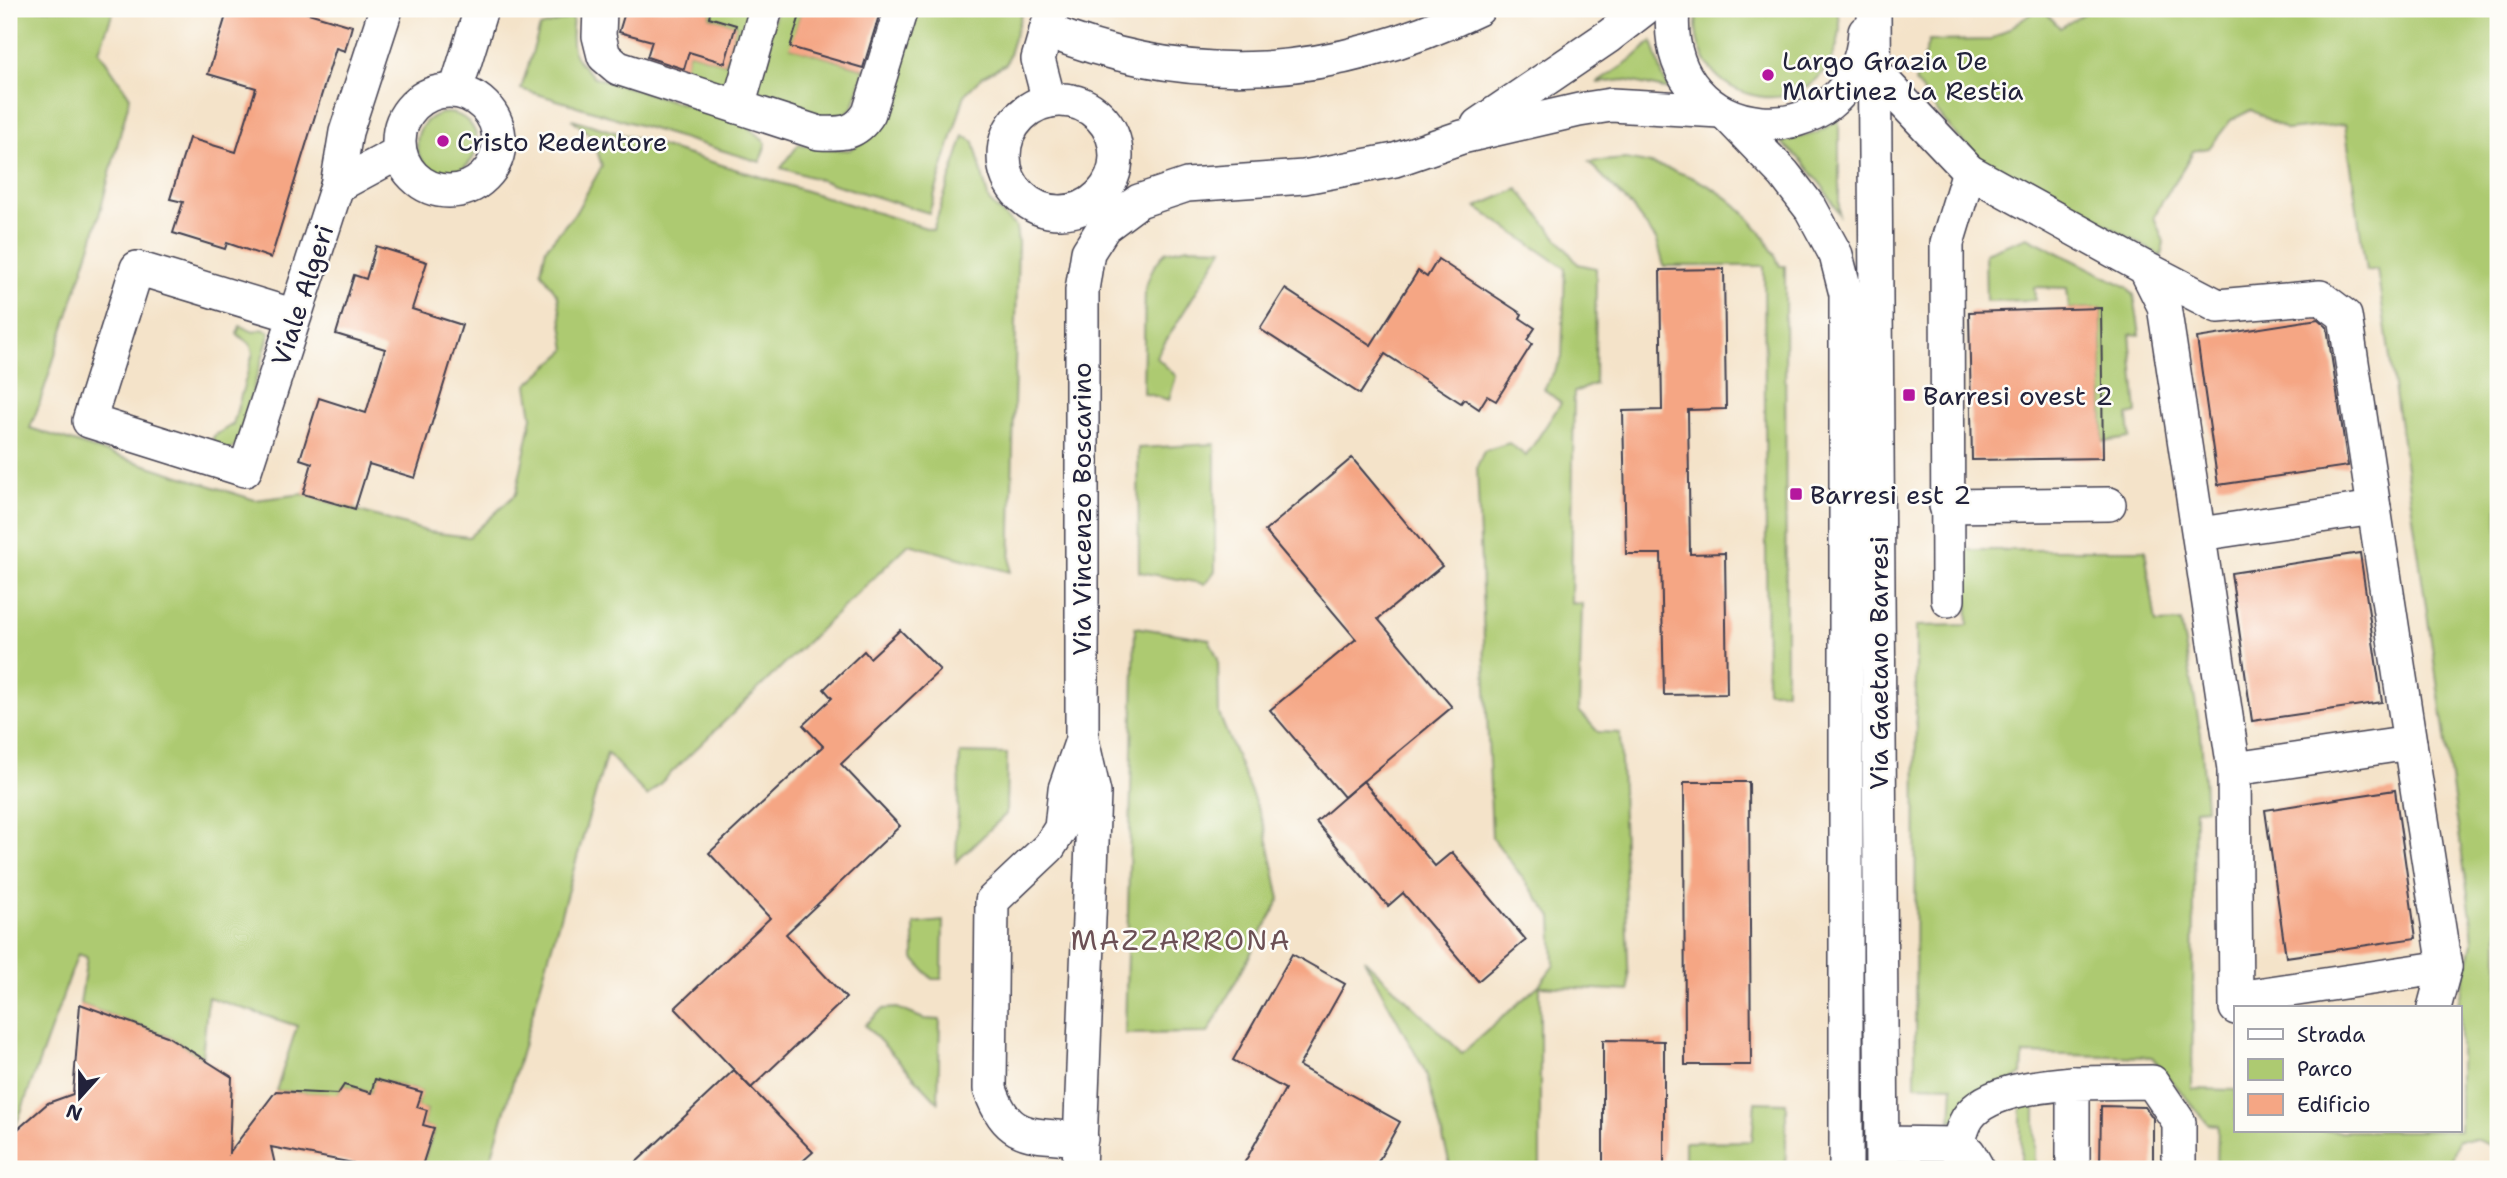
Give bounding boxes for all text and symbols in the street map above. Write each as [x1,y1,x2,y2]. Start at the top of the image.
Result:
place label: Largo Grazia De Martinez La Restia [1782,43,2024,108]
marker: Largo Grazia De Martinez La Restia [1760,67,1776,83]
place label: Cristo Redentore [457,124,667,159]
marker: Cristo Redentore [435,133,451,149]
street label: Viale Algeri [263,220,341,370]
street label: Via Vincenzo Boscarino [1064,362,1099,656]
place label: Barresi ovest 2 [1923,378,2113,413]
marker: Barresi ovest 2 [1901,387,1917,403]
place label: Barresi est 2 [1810,477,1971,512]
marker: Barresi est 2 [1788,486,1804,502]
street label: Via Gaetano Barresi [1861,536,1896,790]
district label: MAZZARRONA [1071,921,1291,959]
legend [2234,1006,2462,1132]
text: Strada [2297,1021,2365,1049]
text: Parco [2297,1055,2352,1083]
north arrow [46,1062,116,1132]
text: Edificio [2297,1091,2370,1119]
text: N [63,1098,86,1127]

